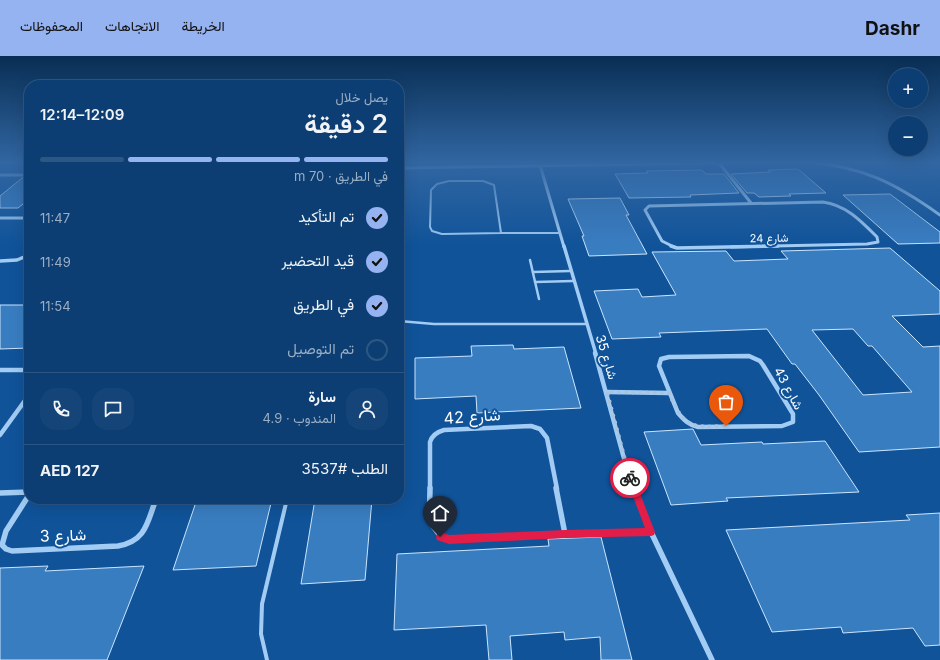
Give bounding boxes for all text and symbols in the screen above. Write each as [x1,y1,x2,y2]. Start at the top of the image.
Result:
text: المحفوظات [20,17,83,34]
text: الاتجاهات [105,17,159,34]
text: الخريطة [181,17,225,34]
text: Dashr [865,17,920,40]
map controls [888,68,928,156]
button: + [888,68,928,108]
text: يصل خلال [336,89,388,105]
text: 12:09–12:14 [40,105,124,124]
text: 2 دقيقة [304,108,388,139]
button: − [888,116,928,156]
text: في الطريق · 70 m [294,168,388,184]
text: تم التأكيد [298,207,354,226]
icon: check [366,207,388,229]
text: 11:47 [40,210,70,226]
street label: شارع 24 [749,231,789,246]
text: قيد التحضير [281,251,354,270]
icon: check [366,251,388,273]
text: 11:49 [40,254,71,270]
text: في الطريق [293,295,354,314]
icon: check [366,295,388,317]
text: 11:54 [40,298,71,314]
street label: شارع 35 [591,333,621,382]
text: تم التوصيل [287,339,354,358]
street label: شارع 43 [769,364,807,413]
pin [709,385,743,426]
text: سارة [308,387,336,406]
button: phone [40,388,82,430]
button: chat [92,388,134,430]
button: person [346,388,388,430]
icon: bag [715,391,737,413]
street label: شارع 42 [443,404,501,430]
text: المندوب · 4.9 [263,410,336,426]
courier [610,458,650,498]
text: الطلب #3537 [302,459,388,478]
text: AED 127 [40,461,99,480]
icon: bike [619,467,641,489]
pin [423,496,457,537]
icon: home [429,502,451,524]
street label: شارع 3 [39,524,87,548]

